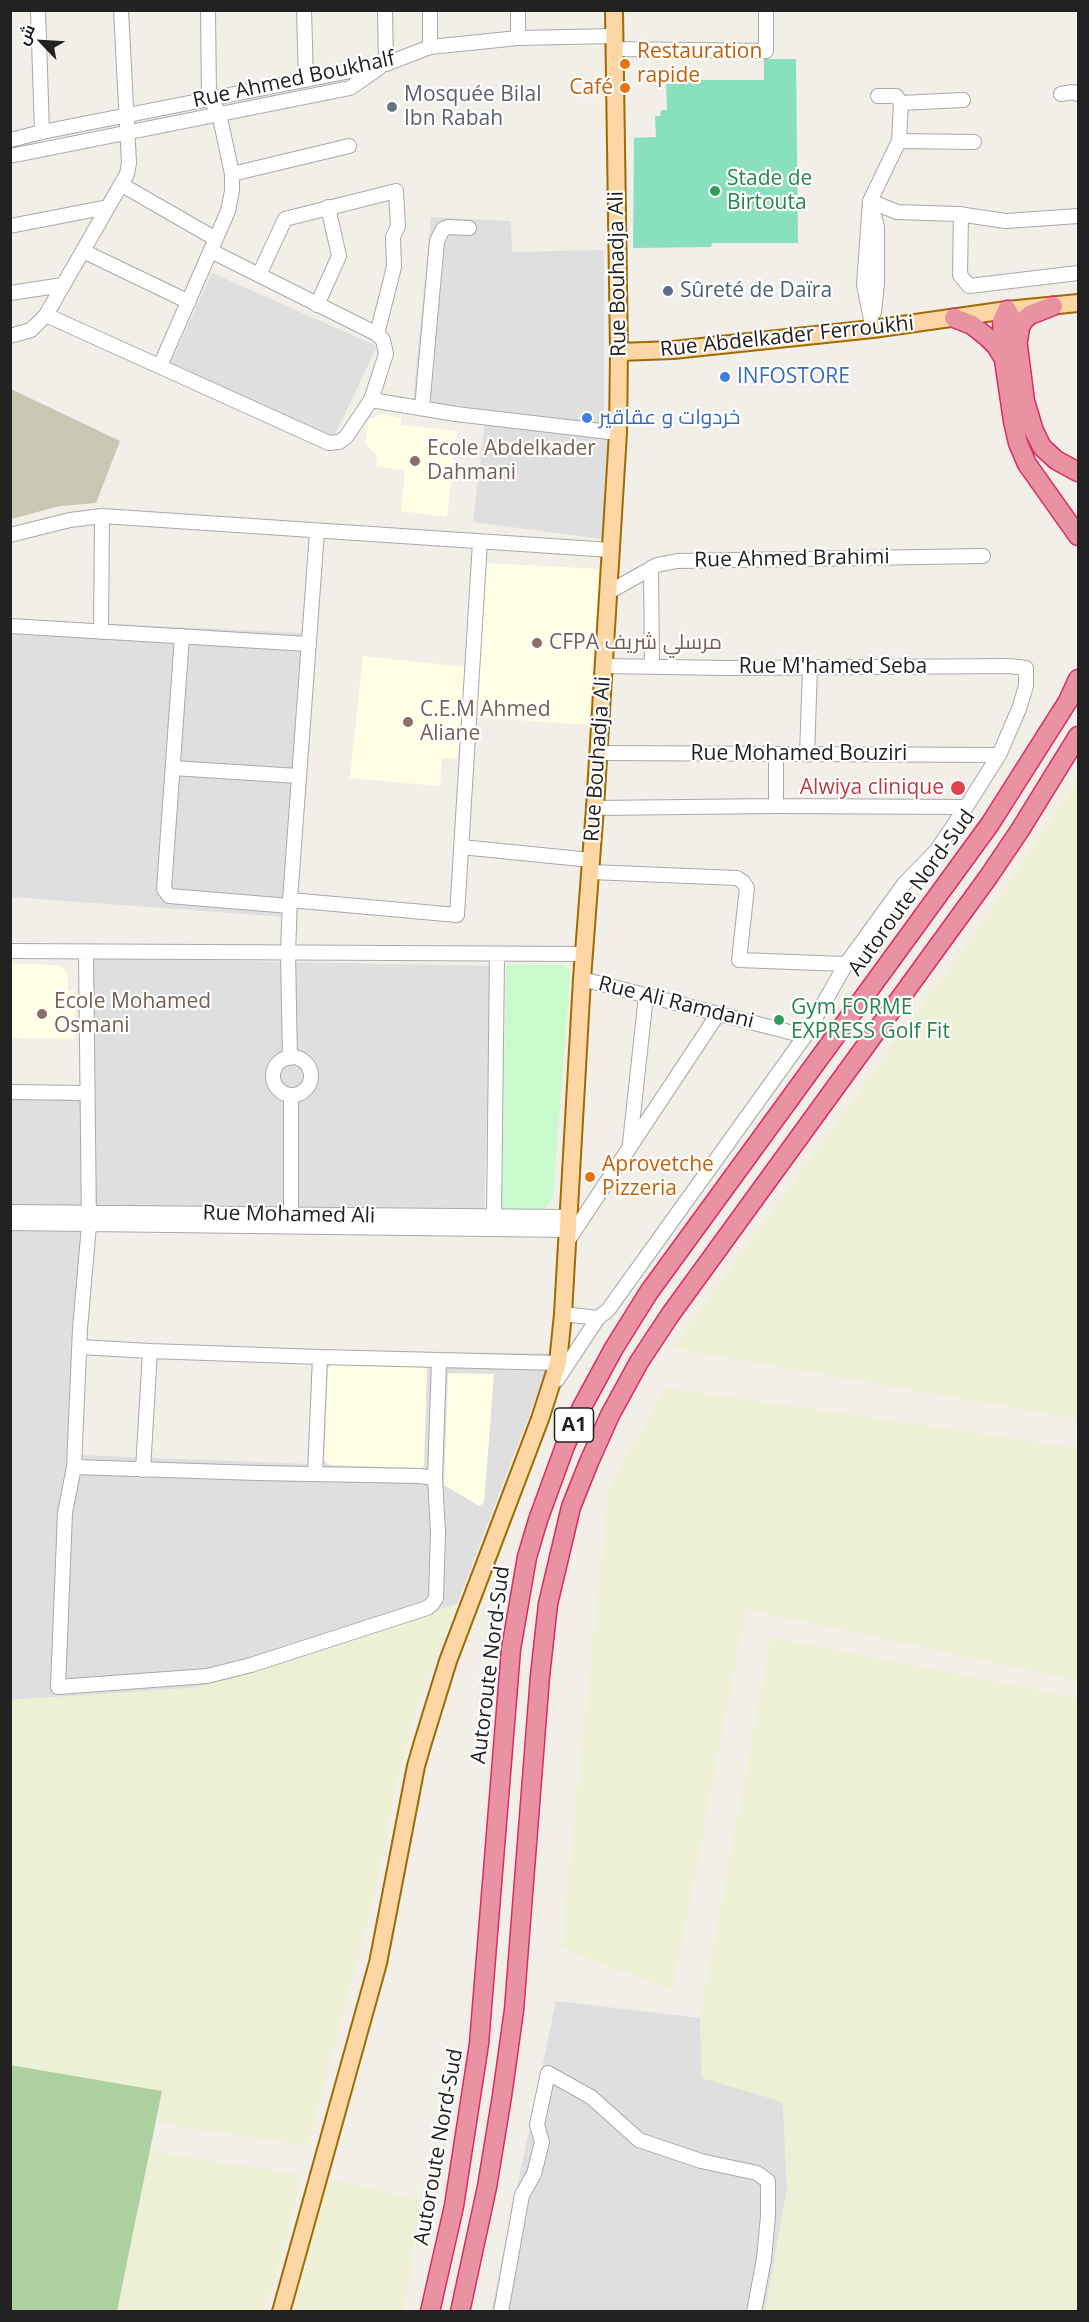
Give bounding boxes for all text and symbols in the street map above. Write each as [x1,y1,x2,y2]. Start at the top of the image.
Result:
north arrow [12,12,72,72]
text: ش [11,20,40,48]
place label: Restauration rapide [637,39,762,89]
street label: Rue Ahmed Boukhalf [191,46,397,114]
marker: Restauration rapide [618,57,632,71]
place label: Café [569,75,613,101]
marker: Café [618,81,632,95]
place label: Mosquée Bilal Ibn Rabah [404,82,541,132]
marker: Mosquée Bilal Ibn Rabah [385,100,399,114]
place label: Stade de Birtouta [727,166,812,216]
marker: Stade de Birtouta [708,184,722,198]
street label: Rue Bouhadja Ali [604,191,632,357]
place label: Sûreté de Daïra [680,278,832,304]
marker: Sûreté de Daïra [661,284,675,298]
street label: Rue Abdelkader Ferroukhi [659,311,915,363]
place label: INFOSTORE [737,364,850,390]
marker: INFOSTORE [718,370,732,384]
place label: خردوات و عقاقير [599,405,740,431]
marker: خردوات و عقاقير [580,411,594,425]
place label: Ecole Abdelkader Dahmani [427,436,596,486]
marker: Ecole Abdelkader Dahmani [408,454,422,468]
street label: Rue Ahmed Brahimi [694,545,890,573]
place label: CFPA مرسلي شريف [549,630,722,656]
marker: CFPA مرسلي شريف [530,636,544,650]
street label: Rue M'hamed Seba [739,654,927,680]
street label: Rue Bouhadja Ali [580,675,616,843]
place label: C.E.M Ahmed Aliane [420,697,551,747]
marker: C.E.M Ahmed Aliane [401,715,415,729]
street label: Rue Mohamed Bouziri [691,741,907,767]
place label: Alwiya clinique [800,775,944,801]
marker: Alwiya clinique [949,779,967,797]
street label: Autoroute Nord-Sud [843,805,981,981]
street label: Rue Ali Ramdani [596,972,756,1034]
place label: Ecole Mohamed Osmani [54,989,211,1039]
place label: Gym FORME EXPRESS Golf Fit [791,995,950,1045]
marker: Ecole Mohamed Osmani [35,1007,49,1021]
marker: Gym FORME EXPRESS Golf Fit [772,1013,786,1027]
place label: Aprovetche Pizzeria [602,1152,714,1202]
marker: Aprovetche Pizzeria [583,1170,597,1184]
street label: Rue Mohamed Ali [203,1201,375,1229]
road number: A1 [554,1408,594,1442]
street label: Autoroute Nord-Sud [466,1565,516,1765]
street label: Autoroute Nord-Sud [409,2047,469,2247]

